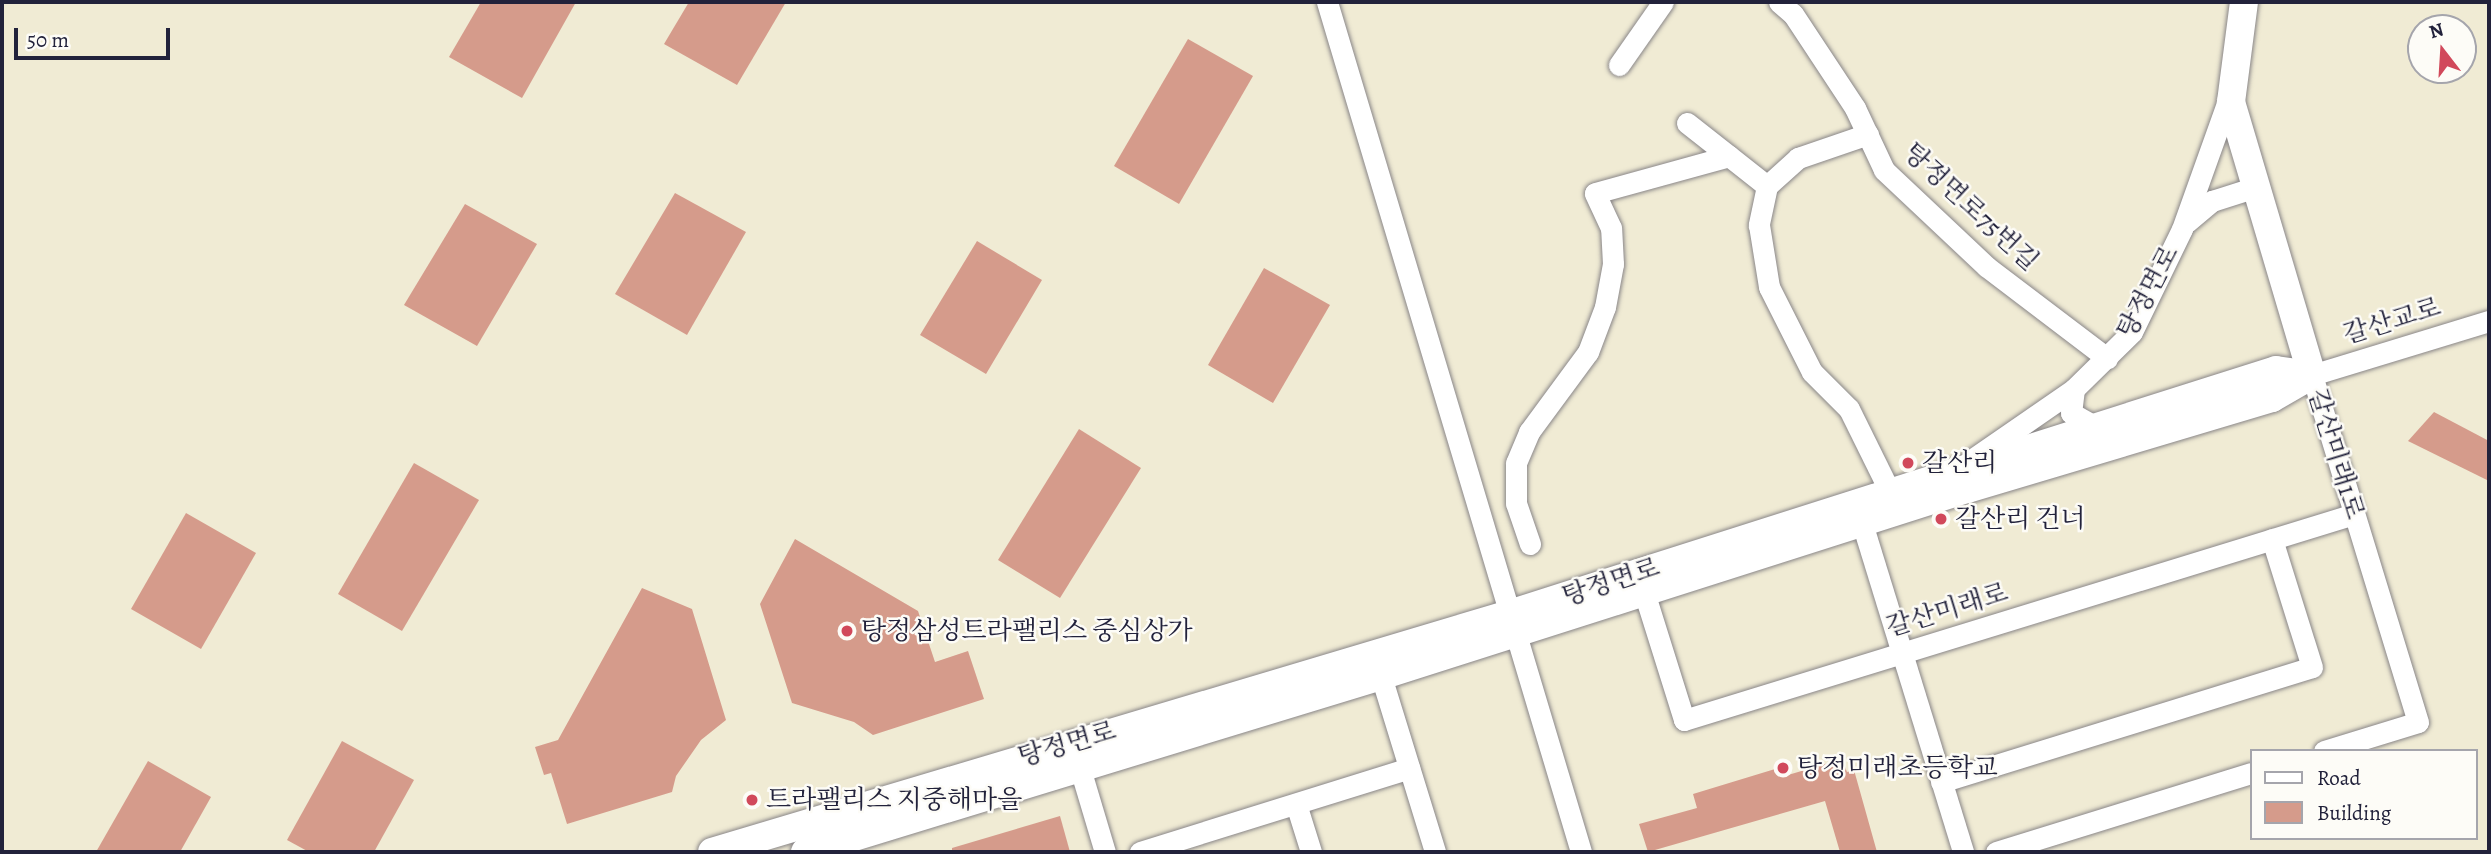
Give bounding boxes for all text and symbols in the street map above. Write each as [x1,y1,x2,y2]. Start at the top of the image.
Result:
scale bar [18,14,173,58]
north arrow [2407,14,2477,84]
text: N [2426,16,2447,45]
text: 50 m [27,26,69,54]
street label: 탕정면로75번길 [1897,137,2045,277]
street label: 탕정면로 [2111,240,2185,344]
street label: 갈산교로 [2339,291,2445,351]
street label: 갈산미래1로 [2301,385,2371,523]
place label: 갈산리 [1922,447,1997,479]
marker: 갈산리 [1900,455,1916,471]
place label: 갈산리 건너 [1955,503,2086,535]
marker: 갈산리 건너 [1933,511,1949,527]
street label: 탕정면로 [1558,552,1664,612]
street label: 갈산미래로 [1882,577,2012,643]
place label: 탕정삼성트라팰리스 중심상가 [861,615,1193,647]
marker: 탕정삼성트라팰리스 중심상가 [839,623,855,639]
street label: 탕정면로 [1014,715,1120,773]
legend [2250,749,2477,840]
place label: 탕정미래초등학교 [1797,752,1998,784]
marker: 탕정미래초등학교 [1775,760,1791,776]
text: Road [2317,764,2361,792]
place label: 트라팰리스 지중해마을 [766,784,1022,816]
marker: 트라팰리스 지중해마을 [744,792,760,808]
text: Building [2317,799,2391,827]

